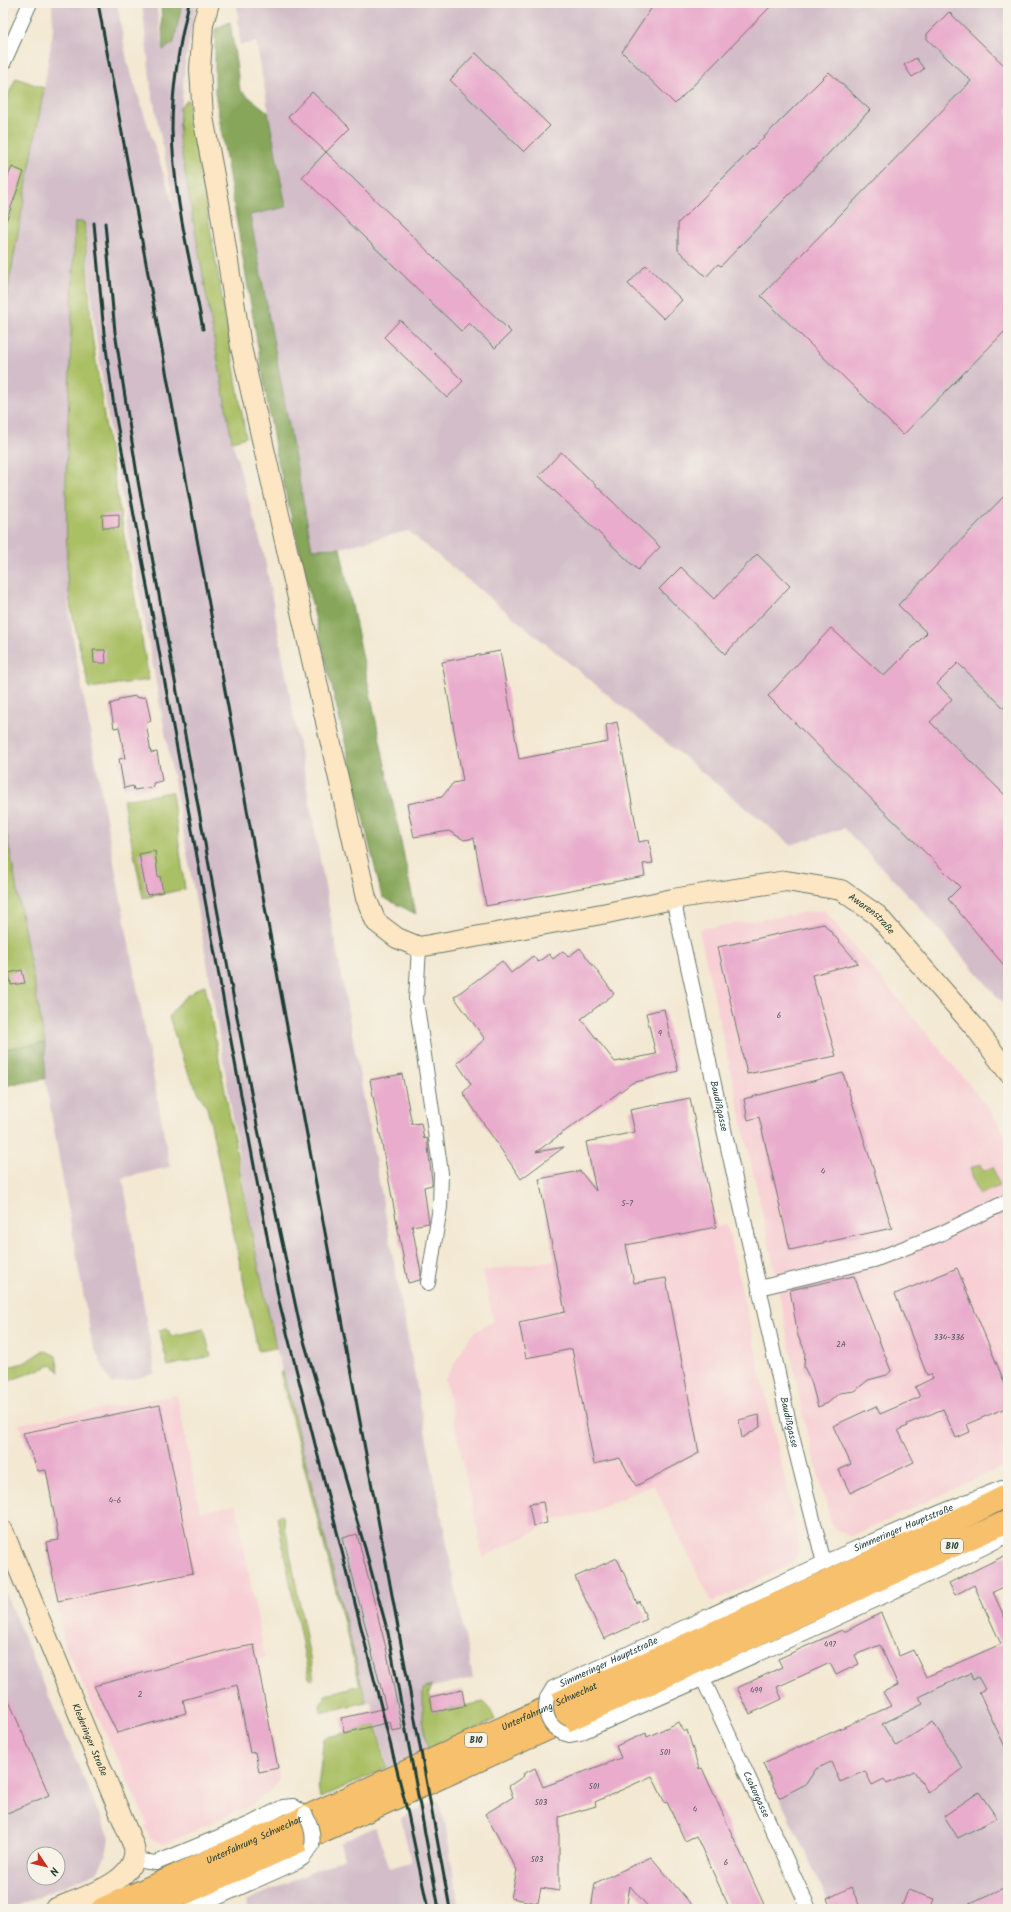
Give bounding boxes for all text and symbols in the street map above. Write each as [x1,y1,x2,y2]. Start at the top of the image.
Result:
street label: Awarenstraße [845,889,899,939]
house number: 6 [777,1009,781,1022]
house number: 9 [658,1027,662,1040]
street label: Baudißgasse [705,1079,732,1133]
house number: 4 [821,1165,826,1178]
house number: 5-7 [621,1197,633,1210]
house number: 334-336 [934,1331,964,1344]
house number: 2A [836,1338,846,1351]
street label: Baudißgasse [775,1395,803,1450]
house number: 4-6 [109,1494,121,1507]
street label: Simmeringer Hauptstraße [851,1500,956,1556]
road number: B10 [941,1539,963,1553]
street label: Simmeringer Hauptstraße [557,1633,661,1692]
house number: 497 [824,1638,836,1651]
street label: Unterfahrung Schwechat [499,1678,600,1735]
house number: 499 [750,1684,762,1697]
house number: 2 [138,1688,143,1701]
street label: Klederinger Straße [67,1701,112,1779]
road number: B10 [465,1733,487,1747]
house number: 501 [660,1746,671,1759]
street label: Csokorgasse [738,1768,774,1821]
house number: 501 [589,1780,600,1793]
house number: 503 [535,1796,548,1809]
house number: 4 [693,1803,698,1816]
street label: Unterfahrung Schwechat [204,1811,305,1869]
north arrow [26,1846,66,1886]
house number: 503 [531,1853,544,1866]
house number: 6 [724,1856,728,1869]
text: N [44,1863,63,1879]

